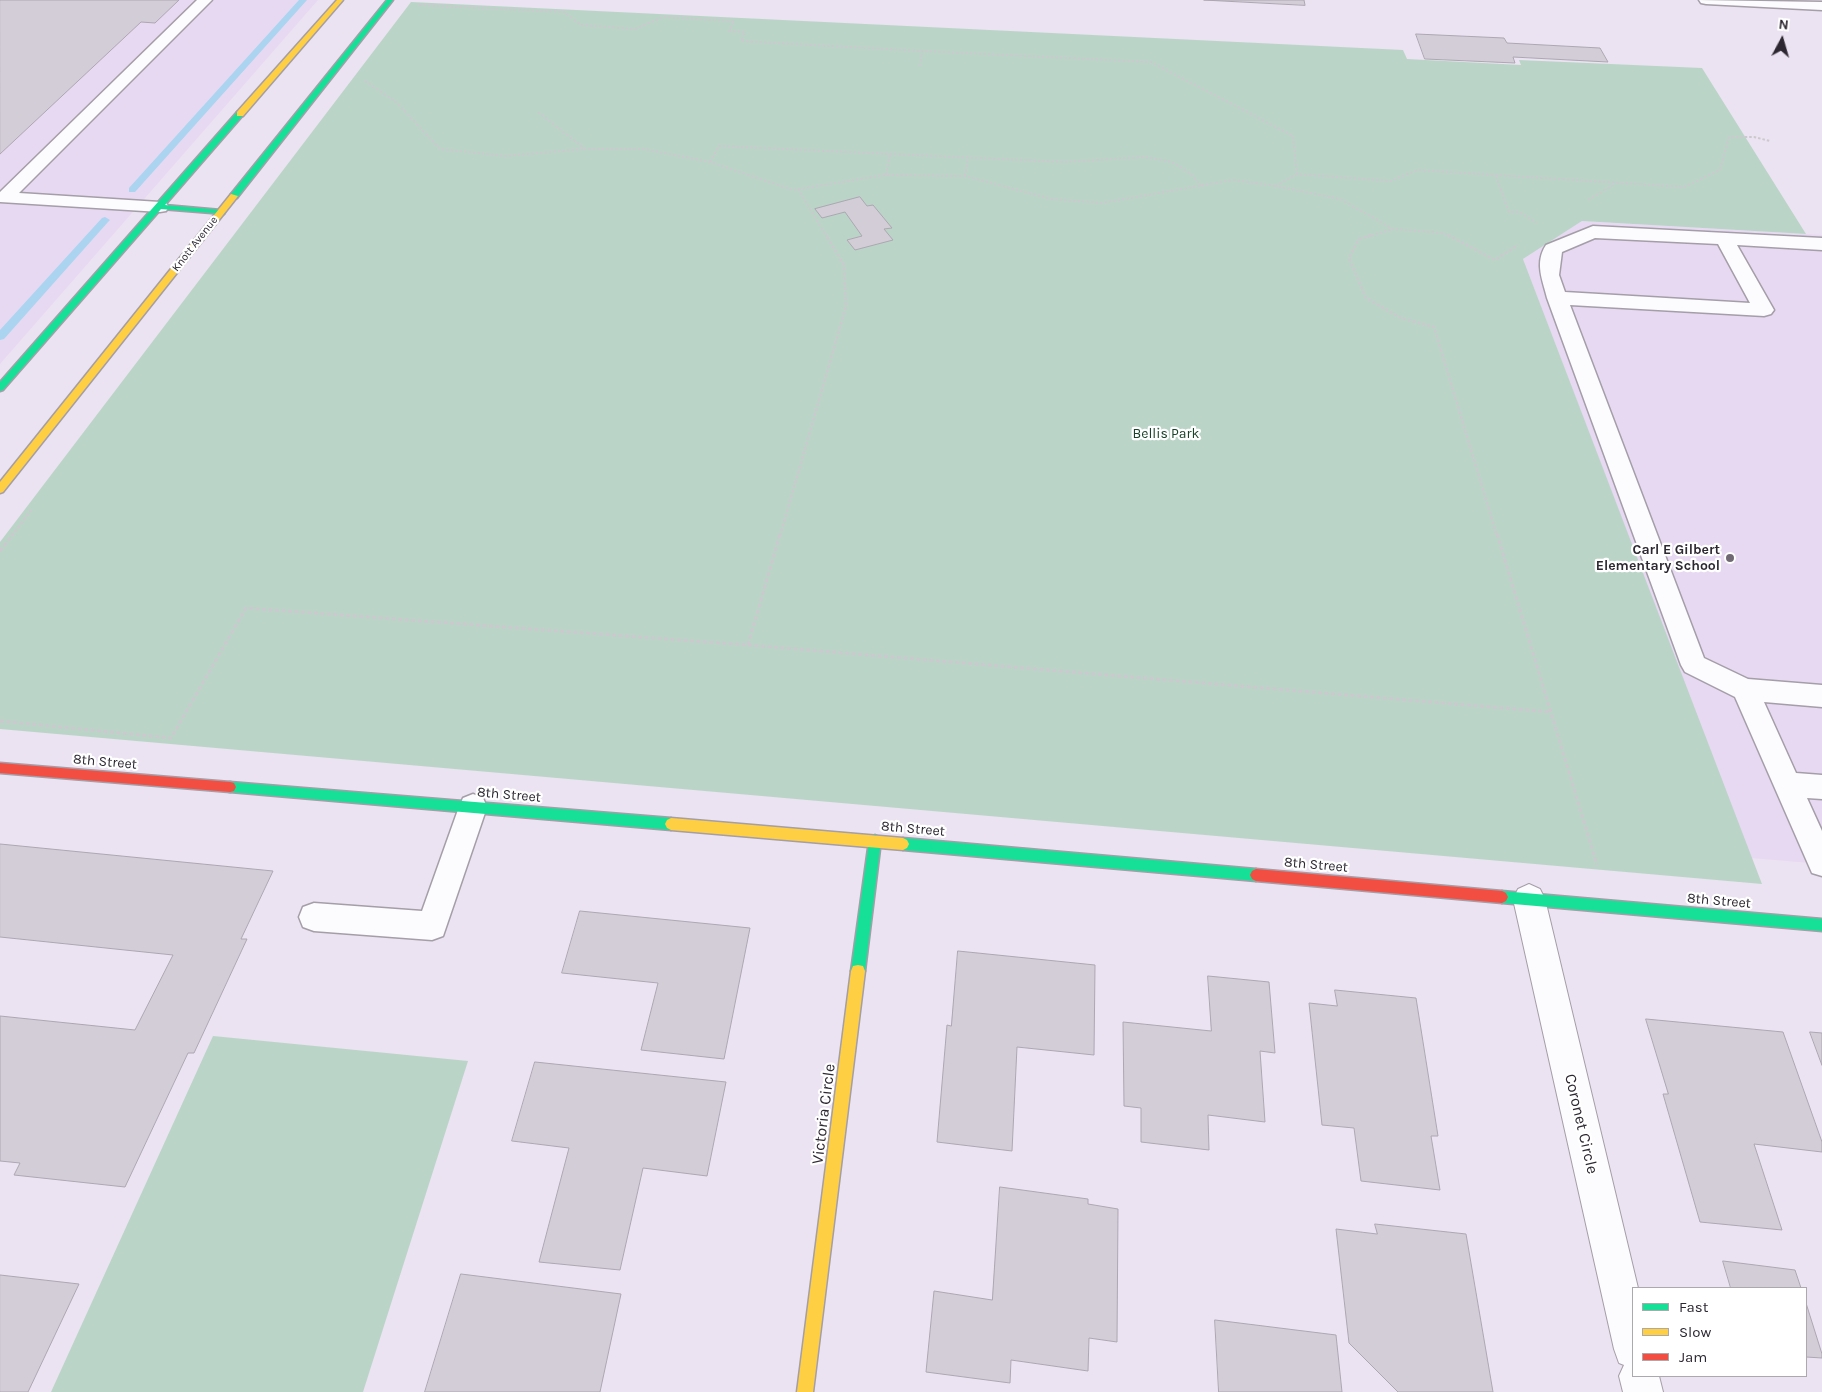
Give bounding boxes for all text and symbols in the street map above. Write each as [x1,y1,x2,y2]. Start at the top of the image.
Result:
north arrow [1757,15,1807,65]
text: N [1778,16,1789,34]
street label: Knott Avenue [169,214,221,274]
park label: Bellis Park [1133,426,1199,442]
place label: Carl E Gilbert Elementary School [1596,542,1720,574]
marker: Carl E Gilbert Elementary School [1724,552,1736,564]
street label: 8th Street [72,751,138,773]
street label: 8th Street [476,784,542,806]
street label: 8th Street [880,818,946,840]
street label: 8th Street [1283,854,1349,876]
street label: 8th Street [1686,890,1752,912]
street label: Victoria Circle [808,1063,840,1165]
street label: Coronet Circle [1560,1072,1602,1176]
legend [1632,1287,1807,1377]
text: Fast [1679,1298,1708,1316]
text: Slow [1679,1323,1711,1341]
text: Jam [1679,1348,1707,1366]

